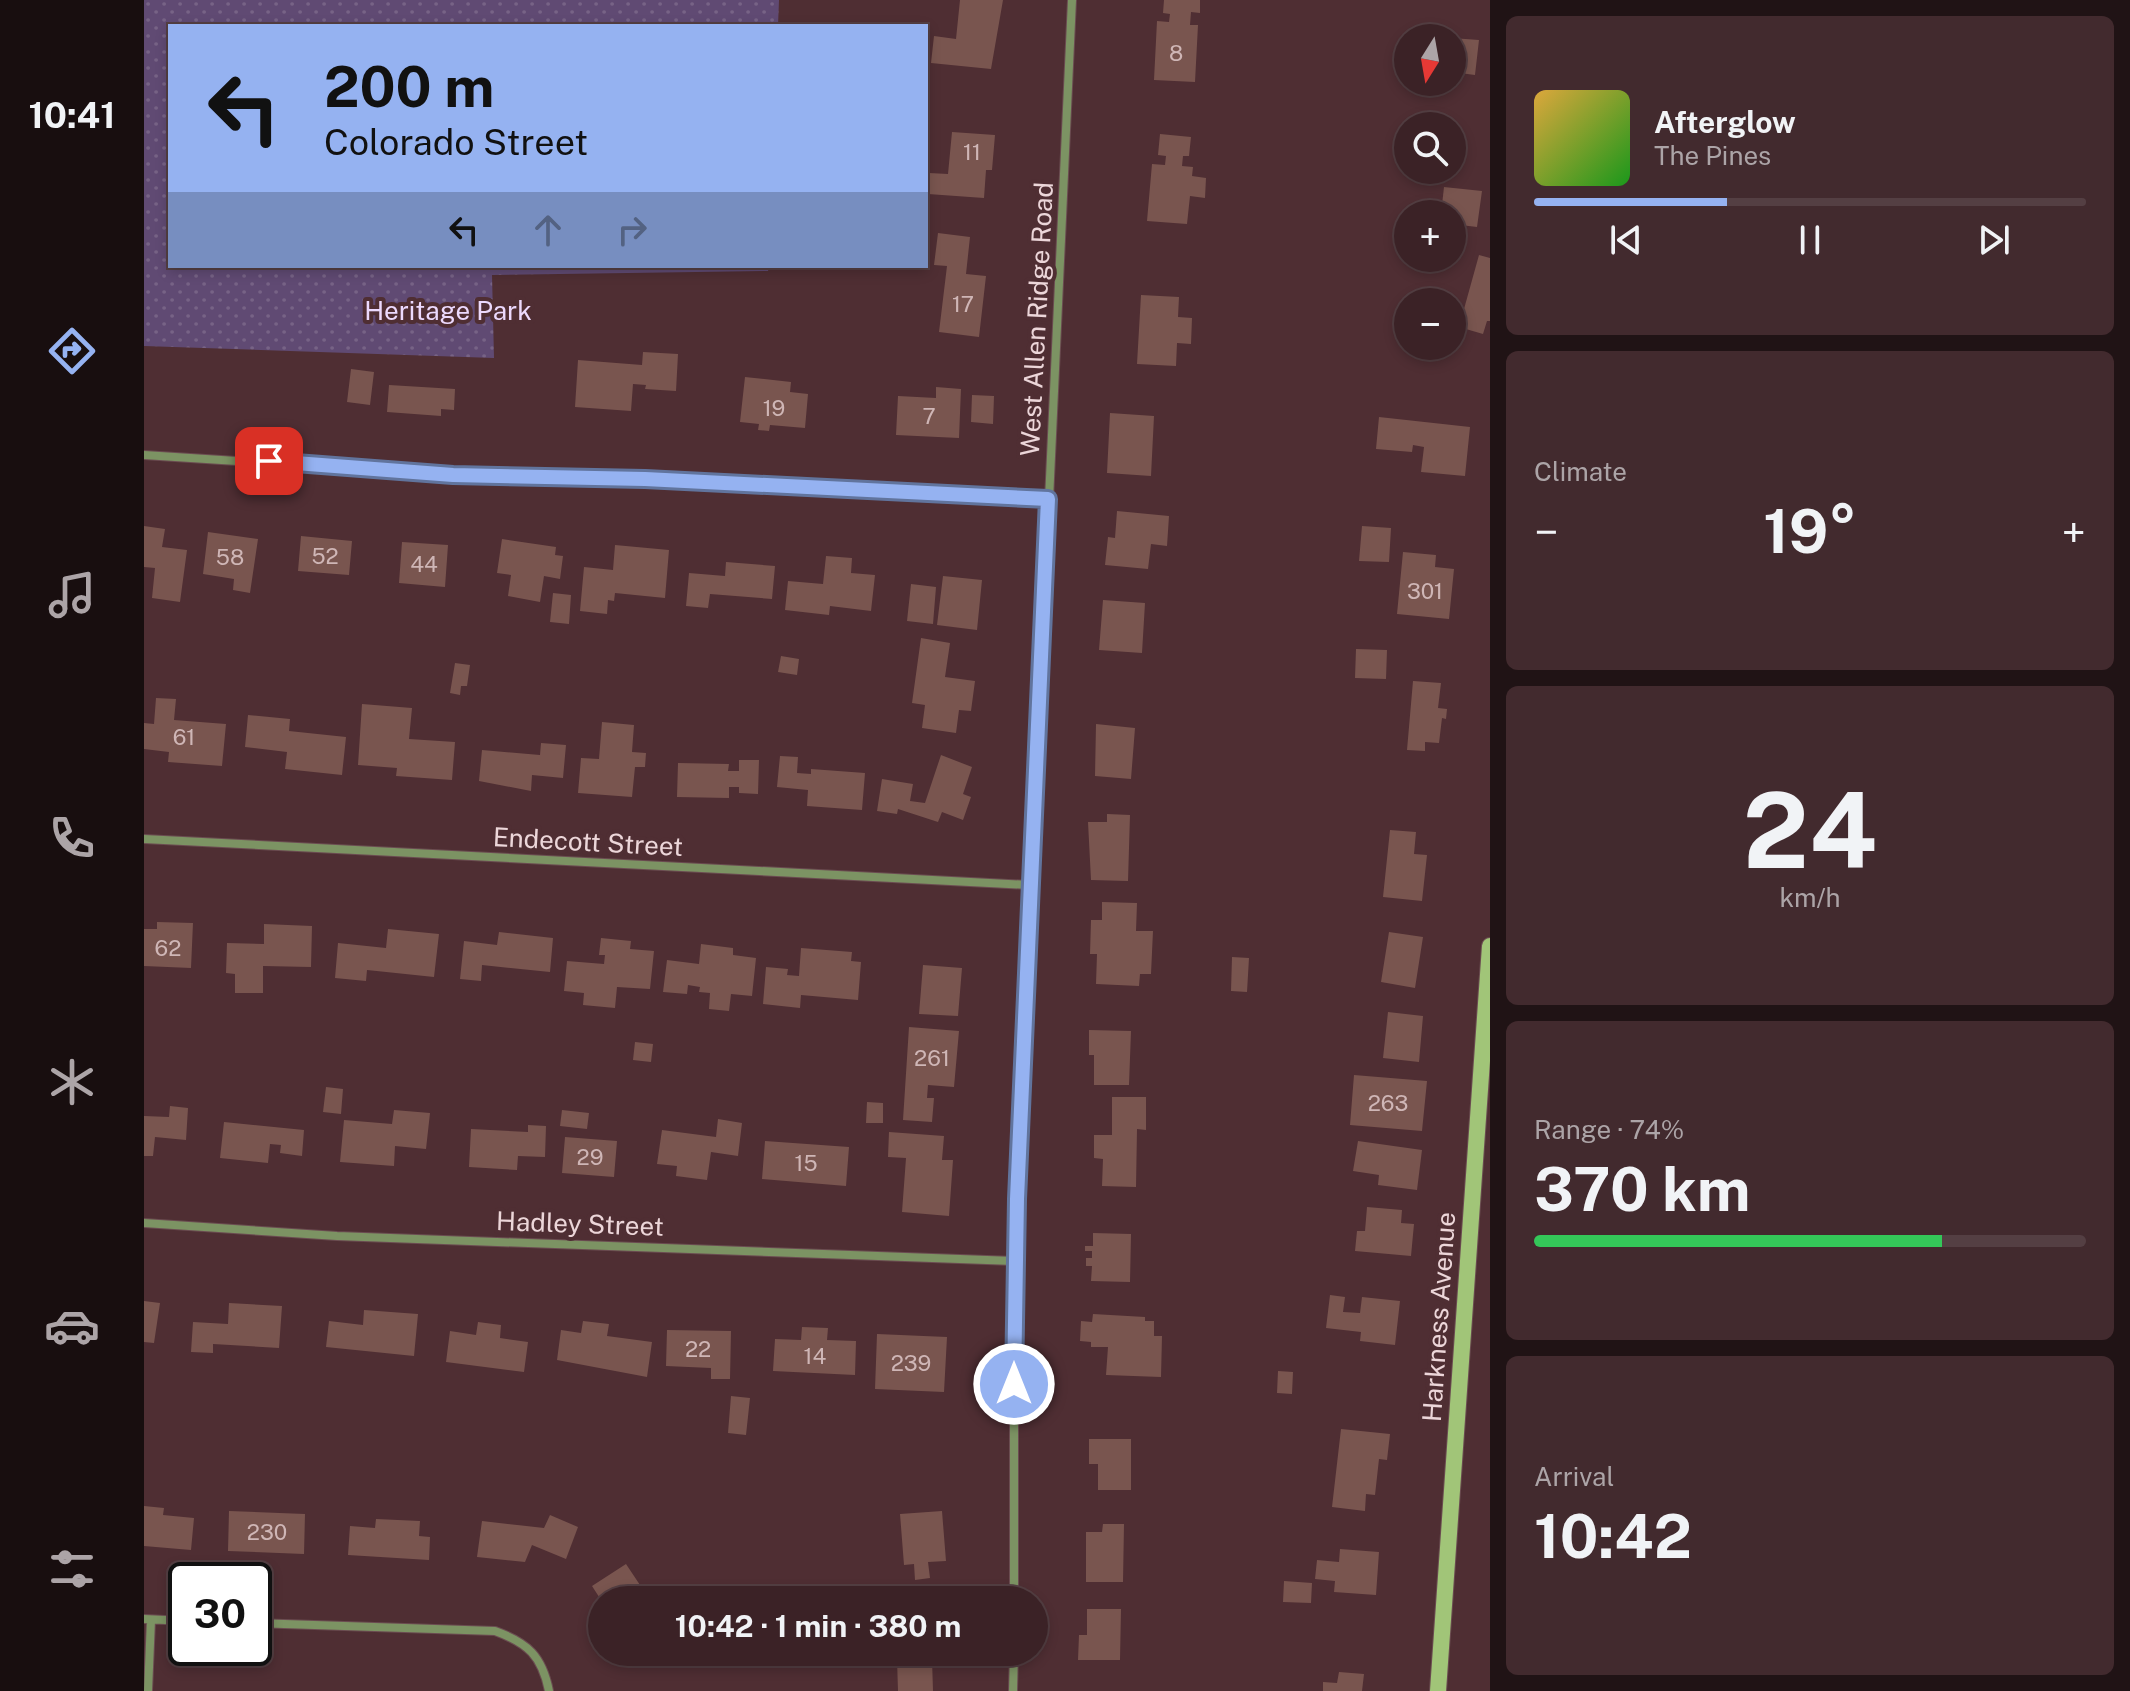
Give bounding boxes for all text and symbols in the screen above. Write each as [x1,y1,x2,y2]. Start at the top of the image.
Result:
north arrow [1394,24,1466,96]
map controls [1394,24,1466,360]
house number: 8 [1169,40,1183,66]
text: 200 m [324,54,494,120]
icon: left [192,56,296,160]
text: 10:41 [28,94,116,136]
text: Afterglow [1654,104,1796,140]
button: search [1394,112,1466,184]
text: Colorado Street [324,121,588,163]
house number: 11 [963,139,981,165]
text: The Pines [1654,140,1771,171]
street label: West Allen Ridge Road [1014,181,1059,457]
button: + [1394,200,1466,272]
icon: left [442,208,486,252]
icon: ahead [526,208,570,252]
icon: right [610,208,654,252]
icon: previous [1604,218,1648,262]
icon: pause [1788,218,1832,262]
icon: next [1972,218,2016,262]
button: − [1394,288,1466,360]
house number: 17 [952,291,974,317]
park label: Heritage Park [364,295,532,326]
icon: directions [44,323,100,379]
house number: 19 [763,395,785,421]
house number: 7 [922,403,936,429]
pin [235,427,303,495]
icon: arrive [247,439,291,483]
text: Climate [1534,456,1627,487]
text: 19° [1763,496,1857,567]
text: − [1534,506,1558,558]
text: + [2062,506,2086,558]
house number: 52 [311,543,339,569]
house number: 58 [216,544,244,570]
house number: 44 [410,551,438,577]
icon: music [44,567,100,623]
house number: 301 [1407,578,1443,604]
house number: 61 [173,724,195,750]
text: 24 [1743,769,1877,891]
icon: phone [44,810,100,866]
street label: Endecott Street [492,821,684,862]
text: km/h [1779,882,1841,913]
house number: 62 [155,935,181,961]
house number: 261 [914,1045,950,1071]
icon: climate [44,1054,100,1110]
house number: 263 [1368,1090,1408,1116]
text: Range · 74% [1534,1114,1684,1145]
house number: 29 [577,1144,603,1170]
house number: 15 [794,1150,818,1176]
text: 370 km [1534,1154,1751,1225]
street label: Hadley Street [496,1205,664,1242]
street label: Harkness Avenue [1416,1211,1461,1423]
icon: car [44,1298,100,1354]
house number: 22 [685,1336,711,1362]
position arrow [972,1342,1056,1426]
house number: 14 [804,1343,827,1369]
house number: 239 [891,1350,931,1376]
text: Arrival [1534,1461,1614,1492]
text: 10:42 [1534,1501,1692,1572]
house number: 230 [247,1519,287,1545]
icon: filters [44,1541,100,1597]
speed limit sign: 30 [168,1562,272,1666]
text: 10:42 · 1 min · 380 m [675,1608,961,1644]

